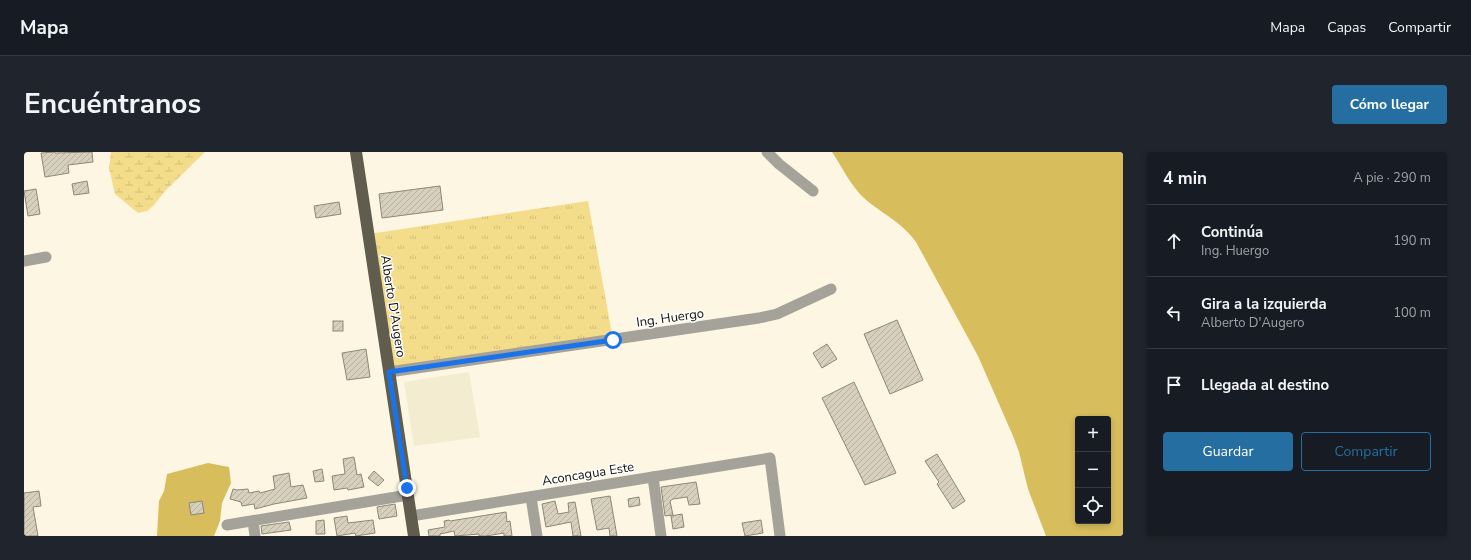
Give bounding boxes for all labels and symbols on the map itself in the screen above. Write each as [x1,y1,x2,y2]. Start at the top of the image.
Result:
street label: Alberto D'Augero [376,254,410,359]
street label: Ing. Huergo [635,304,705,332]
route start [604,331,622,349]
street label: Aconcagua Este [541,458,636,490]
route end [398,479,416,497]

